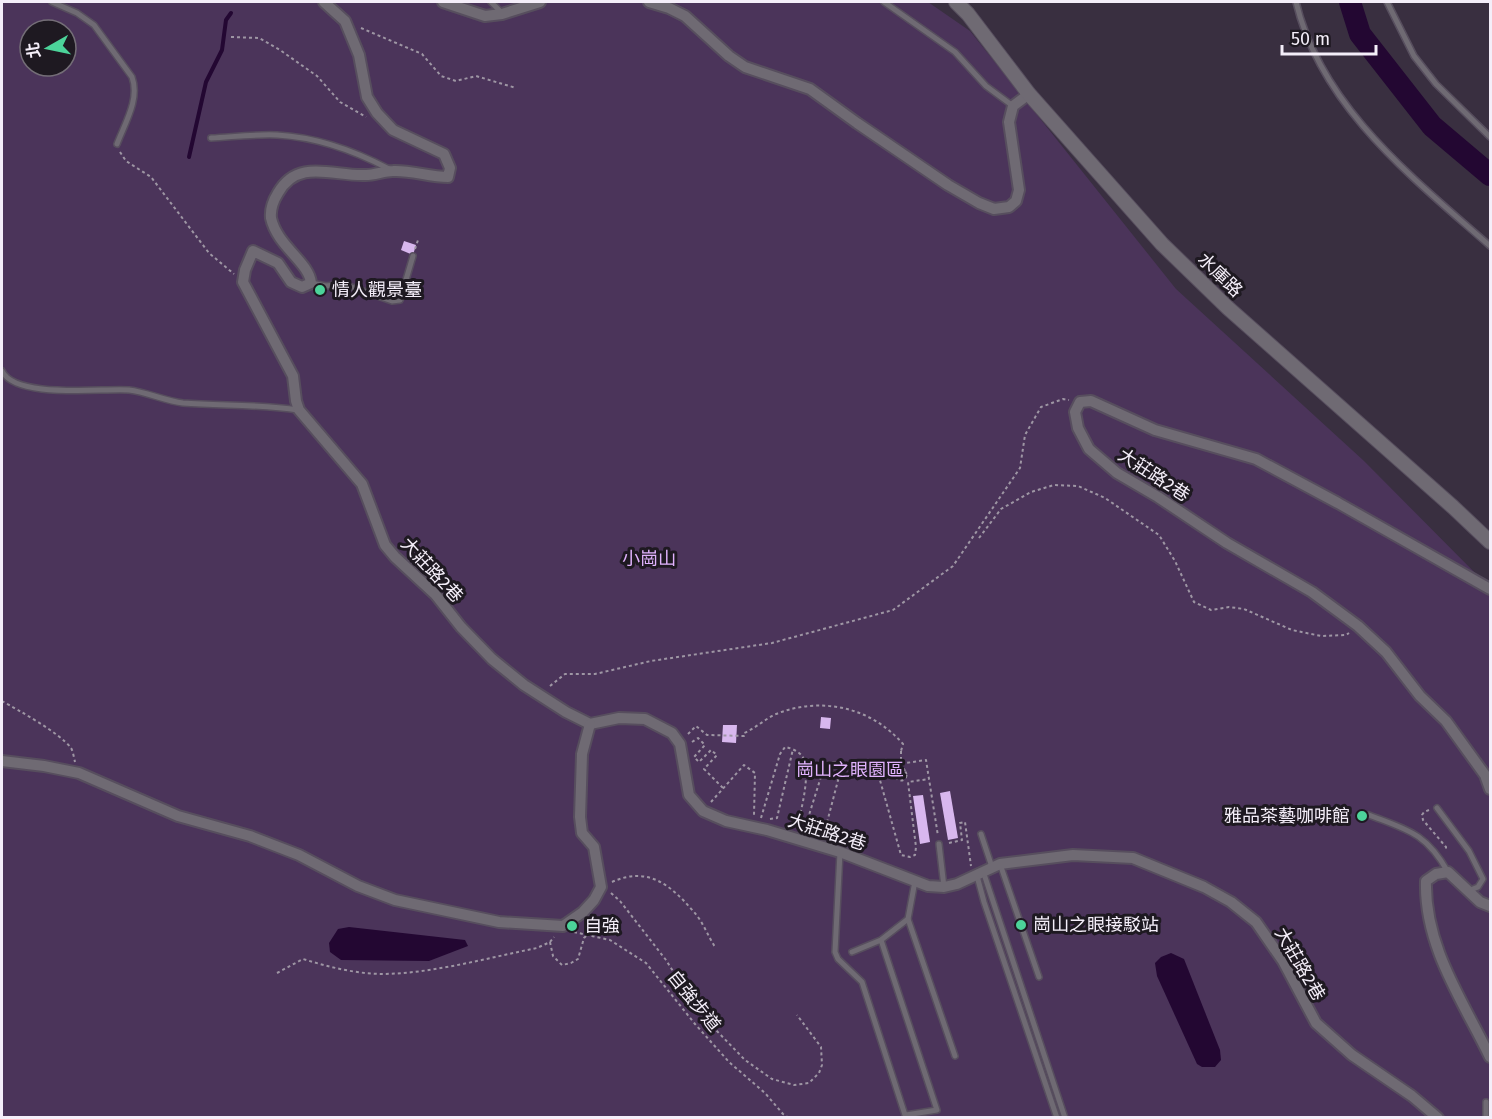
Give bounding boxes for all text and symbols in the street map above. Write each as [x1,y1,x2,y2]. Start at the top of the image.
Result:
north arrow [18,18,78,78]
scale bar [1282,18,1376,56]
text: 50 m [1291,28,1330,50]
text: 北 [23,41,44,60]
street label: 水庫路 [1193,248,1247,302]
place label: 情人觀景臺 [332,279,422,301]
marker: 情人觀景臺 [313,283,327,297]
street label: 大莊路2巷 [1114,444,1194,506]
street label: 大莊路2巷 [396,533,468,607]
park label: 小崗山 [622,548,676,570]
park label: 崗山之眼園區 [796,759,904,781]
place label: 雅品茶藝咖啡館 [1224,805,1350,827]
street label: 大莊路2巷 [785,809,869,855]
marker: 雅品茶藝咖啡館 [1355,809,1369,823]
place label: 崗山之眼接駁站 [1033,914,1159,936]
place label: 自強 [584,915,620,937]
marker: 崗山之眼接駁站 [1014,918,1028,932]
marker: 自強 [565,919,579,933]
street label: 大莊路2巷 [1270,923,1330,1005]
street label: 自強步道 [663,966,725,1036]

